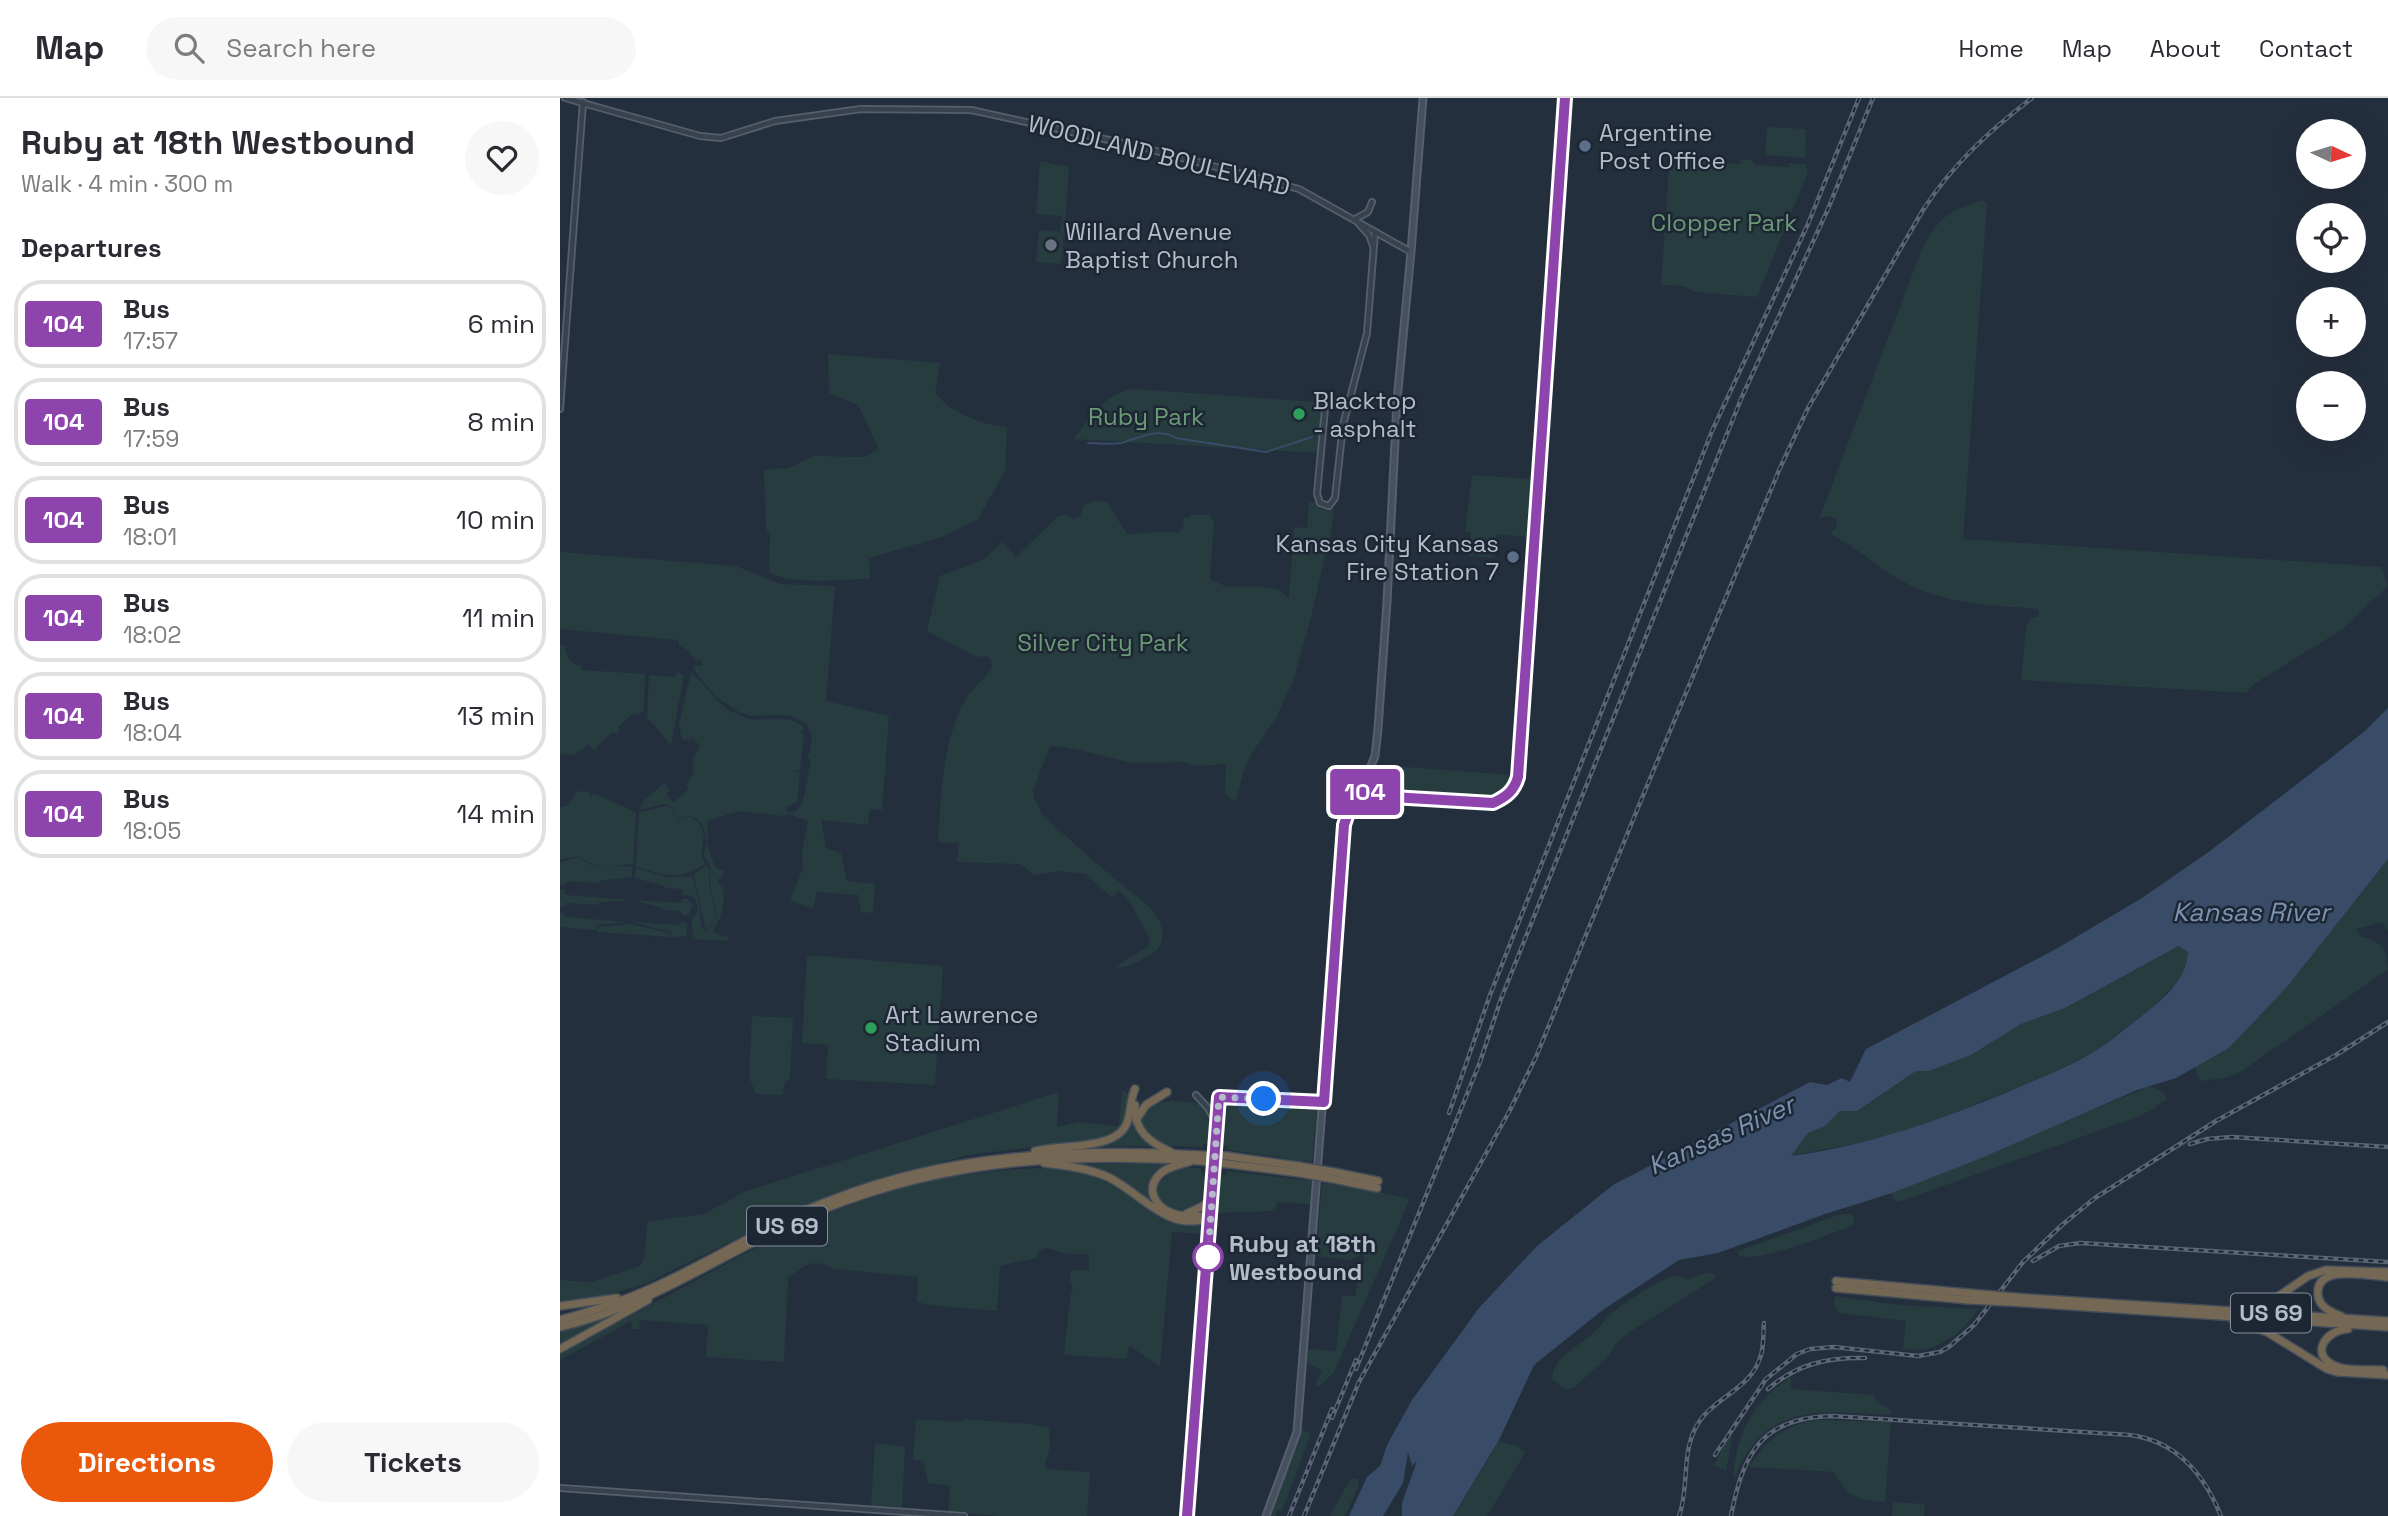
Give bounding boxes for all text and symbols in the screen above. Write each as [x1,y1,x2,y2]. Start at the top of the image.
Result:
search box [146,17,636,80]
text: Map [35,27,104,69]
icon: search [170,29,208,67]
text: Search here [226,31,376,65]
text: Home [1958,33,2024,64]
text: Map [2062,33,2112,64]
text: About [2150,33,2221,64]
text: Contact [2259,33,2353,64]
street label: WOODLAND BOULEVARD [1025,107,1293,203]
place label: Argentine Post Office [1599,117,1726,176]
north arrow [2296,119,2366,189]
map controls [2296,119,2366,441]
button: heart [465,121,539,195]
text: Ruby at 18th Westbound [21,122,415,164]
marker: Argentine Post Office [1577,138,1593,154]
text: Walk · 4 min · 300 m [21,169,233,199]
button: locate [2296,203,2366,273]
park label: Clopper Park [1651,207,1797,238]
place label: Willard Avenue Baptist Church [1065,216,1238,275]
text: Departures [21,231,162,265]
marker: Willard Avenue Baptist Church [1043,237,1059,253]
button: + [2296,287,2366,357]
text: Bus [123,292,170,326]
text: 6 min [468,307,535,341]
text: 104 [43,308,84,339]
text: 17:57 [123,326,178,356]
button: − [2296,371,2366,441]
place label: Blacktop - asphalt [1313,385,1417,444]
text: Bus [123,390,170,424]
park label: Ruby Park [1088,401,1204,432]
text: 8 min [467,405,535,439]
text: 104 [43,406,84,437]
marker: Blacktop - asphalt [1291,406,1307,422]
text: 17:59 [123,424,179,454]
text: Bus [123,488,170,522]
text: 10 min [456,503,535,537]
text: 104 [43,504,84,535]
text: 18:01 [123,522,177,552]
place label: Kansas City Kansas Fire Station 7 [1276,528,1499,587]
marker: Kansas City Kansas Fire Station 7 [1505,549,1521,565]
text: Bus [123,586,170,620]
text: 11 min [462,601,535,635]
text: 104 [43,602,84,633]
text: 18:02 [123,620,181,650]
park label: Silver City Park [1017,627,1189,658]
text: Bus [123,684,170,718]
text: 13 min [457,699,535,733]
text: 104 [43,700,84,731]
text: 18:04 [123,718,182,748]
line badge: 104 [1325,769,1405,815]
text: 104 [1344,776,1386,807]
text: Bus [123,782,170,816]
text: 14 min [457,797,535,831]
text: 104 [43,798,84,829]
text: 18:05 [123,816,181,846]
water label: Kansas River [2172,895,2333,929]
place label: Art Lawrence Stadium [885,999,1038,1058]
marker: Art Lawrence Stadium [863,1020,879,1036]
your location [1246,1081,1281,1116]
water label: Kansas River [1642,1086,1803,1182]
road number: US 69 [747,1206,827,1246]
place label: Ruby at 18th Westbound [1229,1228,1376,1287]
marker: Ruby at 18th Westbound [1193,1242,1223,1272]
road number: US 69 [2231,1294,2311,1332]
button: Directions [21,1422,273,1502]
button: Tickets [287,1422,539,1502]

